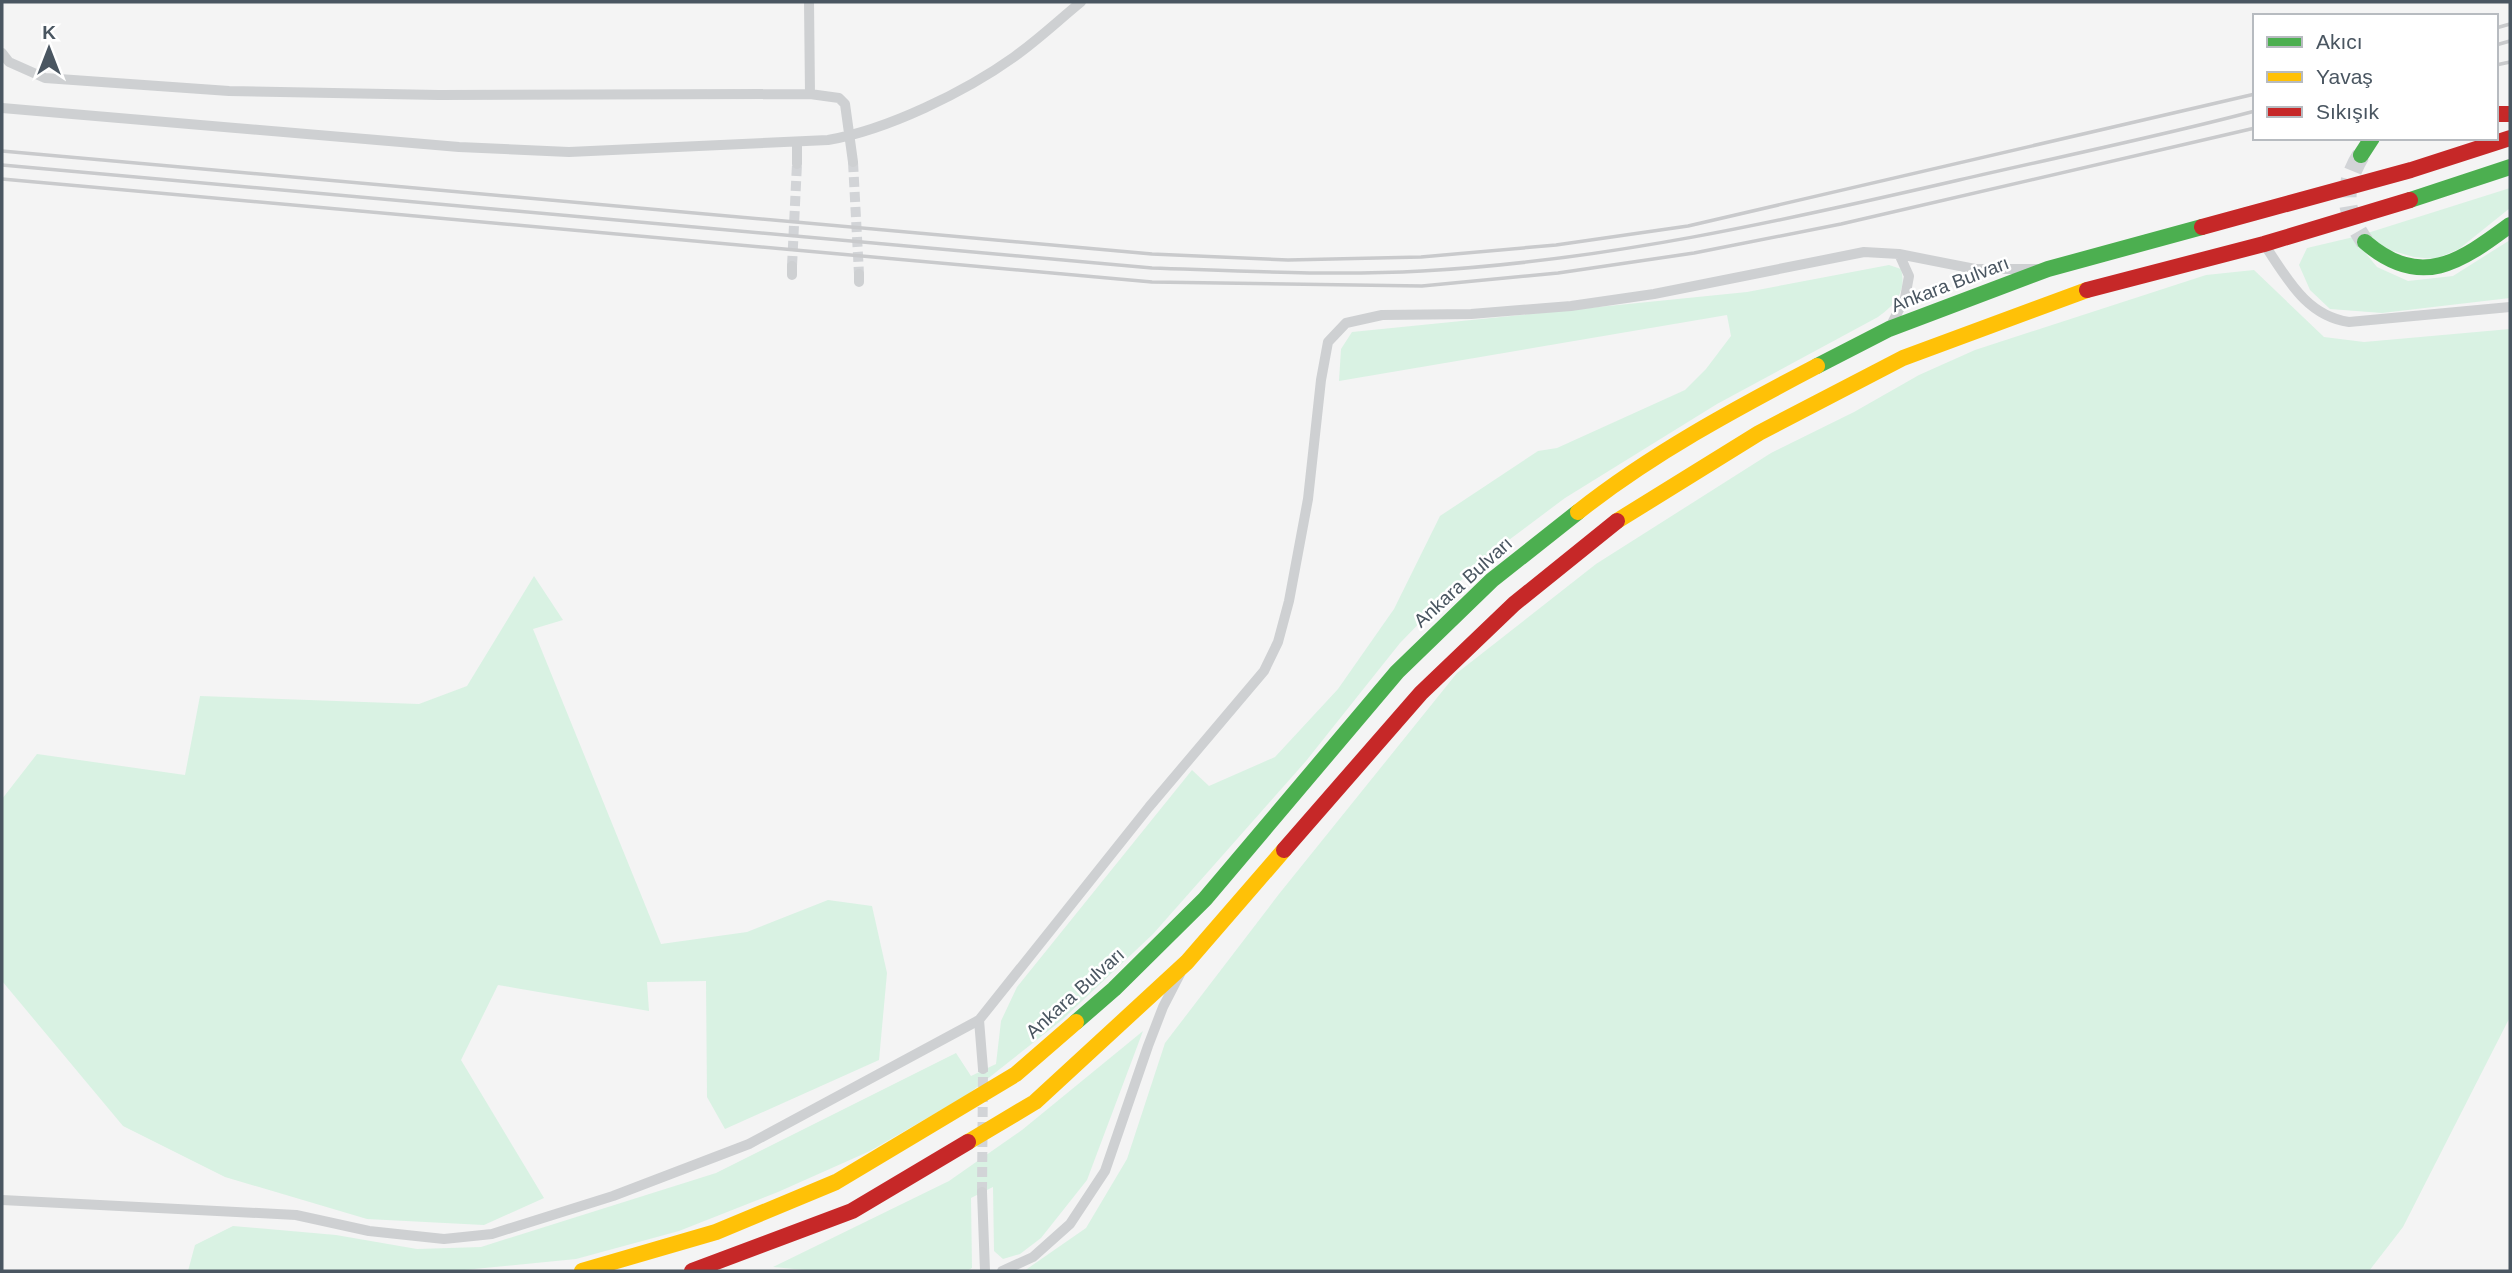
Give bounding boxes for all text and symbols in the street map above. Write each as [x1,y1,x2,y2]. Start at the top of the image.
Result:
north arrow [14,14,84,84]
legend [2253,14,2498,140]
text: K [42,22,56,43]
text: Akıcı [2316,30,2363,53]
text: Yavaş [2316,65,2373,88]
text: Sıkışık [2316,100,2380,123]
street label: Ankara Bulvarı [1888,252,2012,316]
street label: Ankara Bulvarı [1410,533,1516,631]
street label: Ankara Bulvarı [1022,944,1128,1042]

